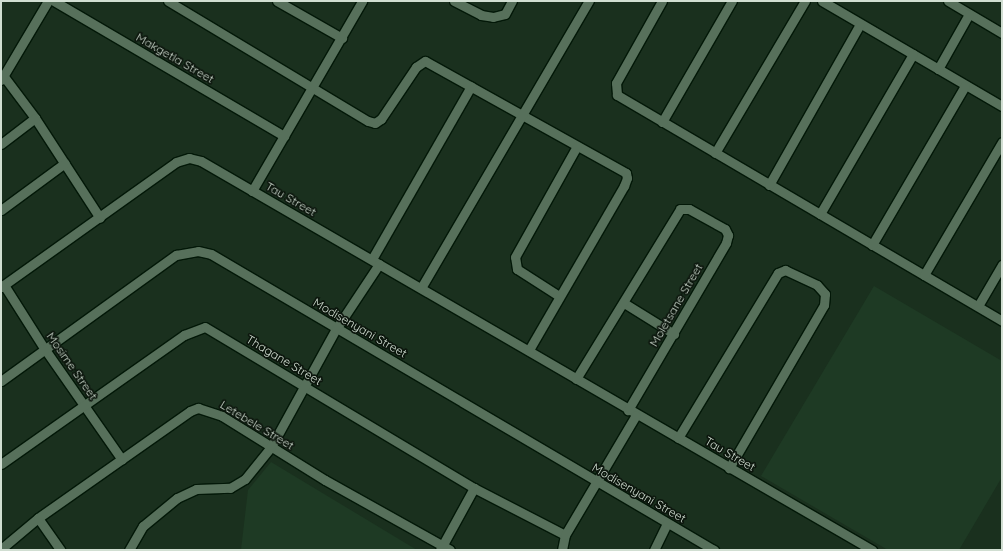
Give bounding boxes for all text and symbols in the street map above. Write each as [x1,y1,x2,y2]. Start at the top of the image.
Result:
street label: Makgetla Street [133,30,217,86]
street label: Tau Street [263,179,319,219]
street label: Moletsane Street [646,261,706,349]
street label: Modisenyani Street [311,295,409,361]
street label: Mosime Street [43,329,101,403]
street label: Thagane Street [244,332,324,388]
street label: Letebele Street [218,397,296,453]
street label: Tau Street [702,434,758,474]
street label: Modisenyani Street [590,460,688,526]

